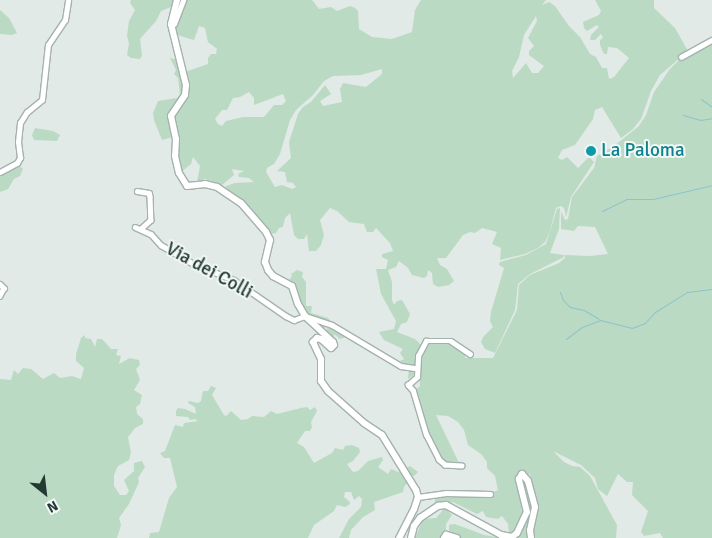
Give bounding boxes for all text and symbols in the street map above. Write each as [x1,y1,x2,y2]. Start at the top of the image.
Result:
place label: La Paloma [601,140,685,162]
marker: La Paloma [585,145,597,157]
street label: Via dei Colli [161,238,257,304]
north arrow [20,468,70,518]
text: N [44,497,61,516]

